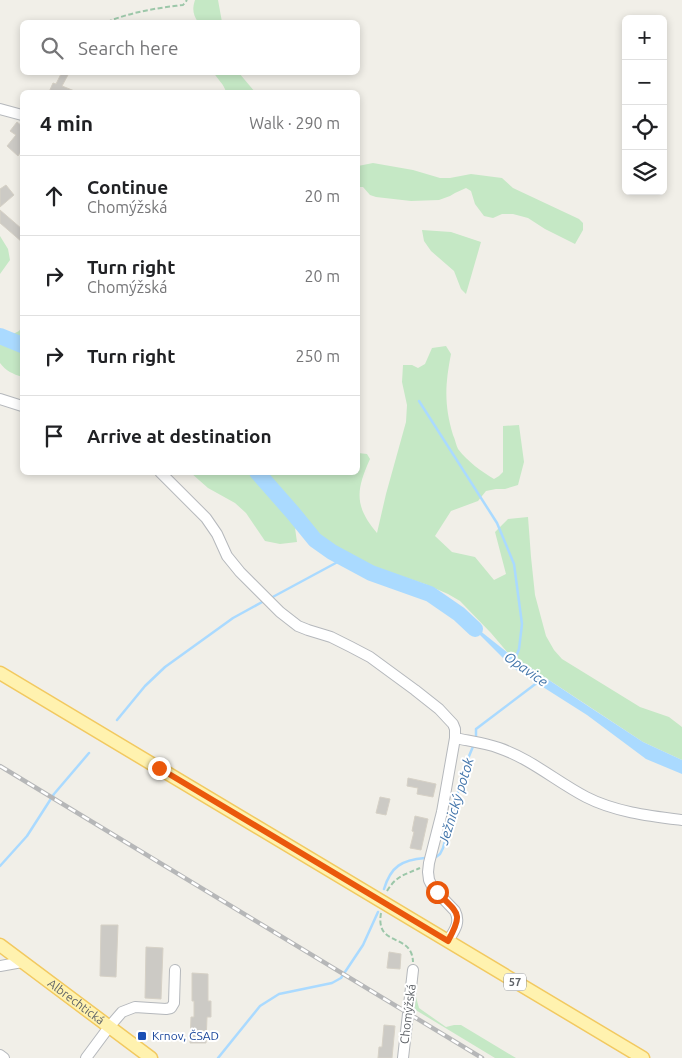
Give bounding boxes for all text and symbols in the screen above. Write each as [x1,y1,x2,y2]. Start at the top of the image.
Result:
map controls [622,15,667,195]
button: + [622,15,667,60]
search box [20,20,360,75]
icon: search [38,34,66,62]
text: Search here [78,37,178,59]
button: − [622,60,667,105]
button: locate [622,105,667,150]
text: 4 min [40,111,93,135]
text: Walk · 290 m [249,114,340,132]
button: layers [622,150,667,195]
text: Continue [87,176,168,198]
icon: ahead [40,182,68,210]
text: 20 m [304,187,340,205]
text: Chomýžská [87,198,167,216]
text: Turn right [87,256,175,278]
icon: right [40,262,68,290]
text: 20 m [304,267,340,285]
text: Chomýžská [87,278,167,296]
icon: right [40,342,68,370]
text: Turn right [87,345,175,367]
text: 250 m [295,347,340,365]
icon: arrive [40,422,68,450]
text: Arrive at destination [87,425,272,447]
water label: Opavice [501,648,551,690]
water label: Ježnický potok [435,755,477,847]
route end [148,757,171,780]
route start [426,881,449,904]
road number: 57 [504,974,526,990]
street label: Albrechtická [46,976,107,1027]
street label: Chomýžská [397,983,418,1045]
place label: Krnov, ČSAD [152,1029,219,1042]
marker: Krnov, ČSAD [136,1030,148,1042]

